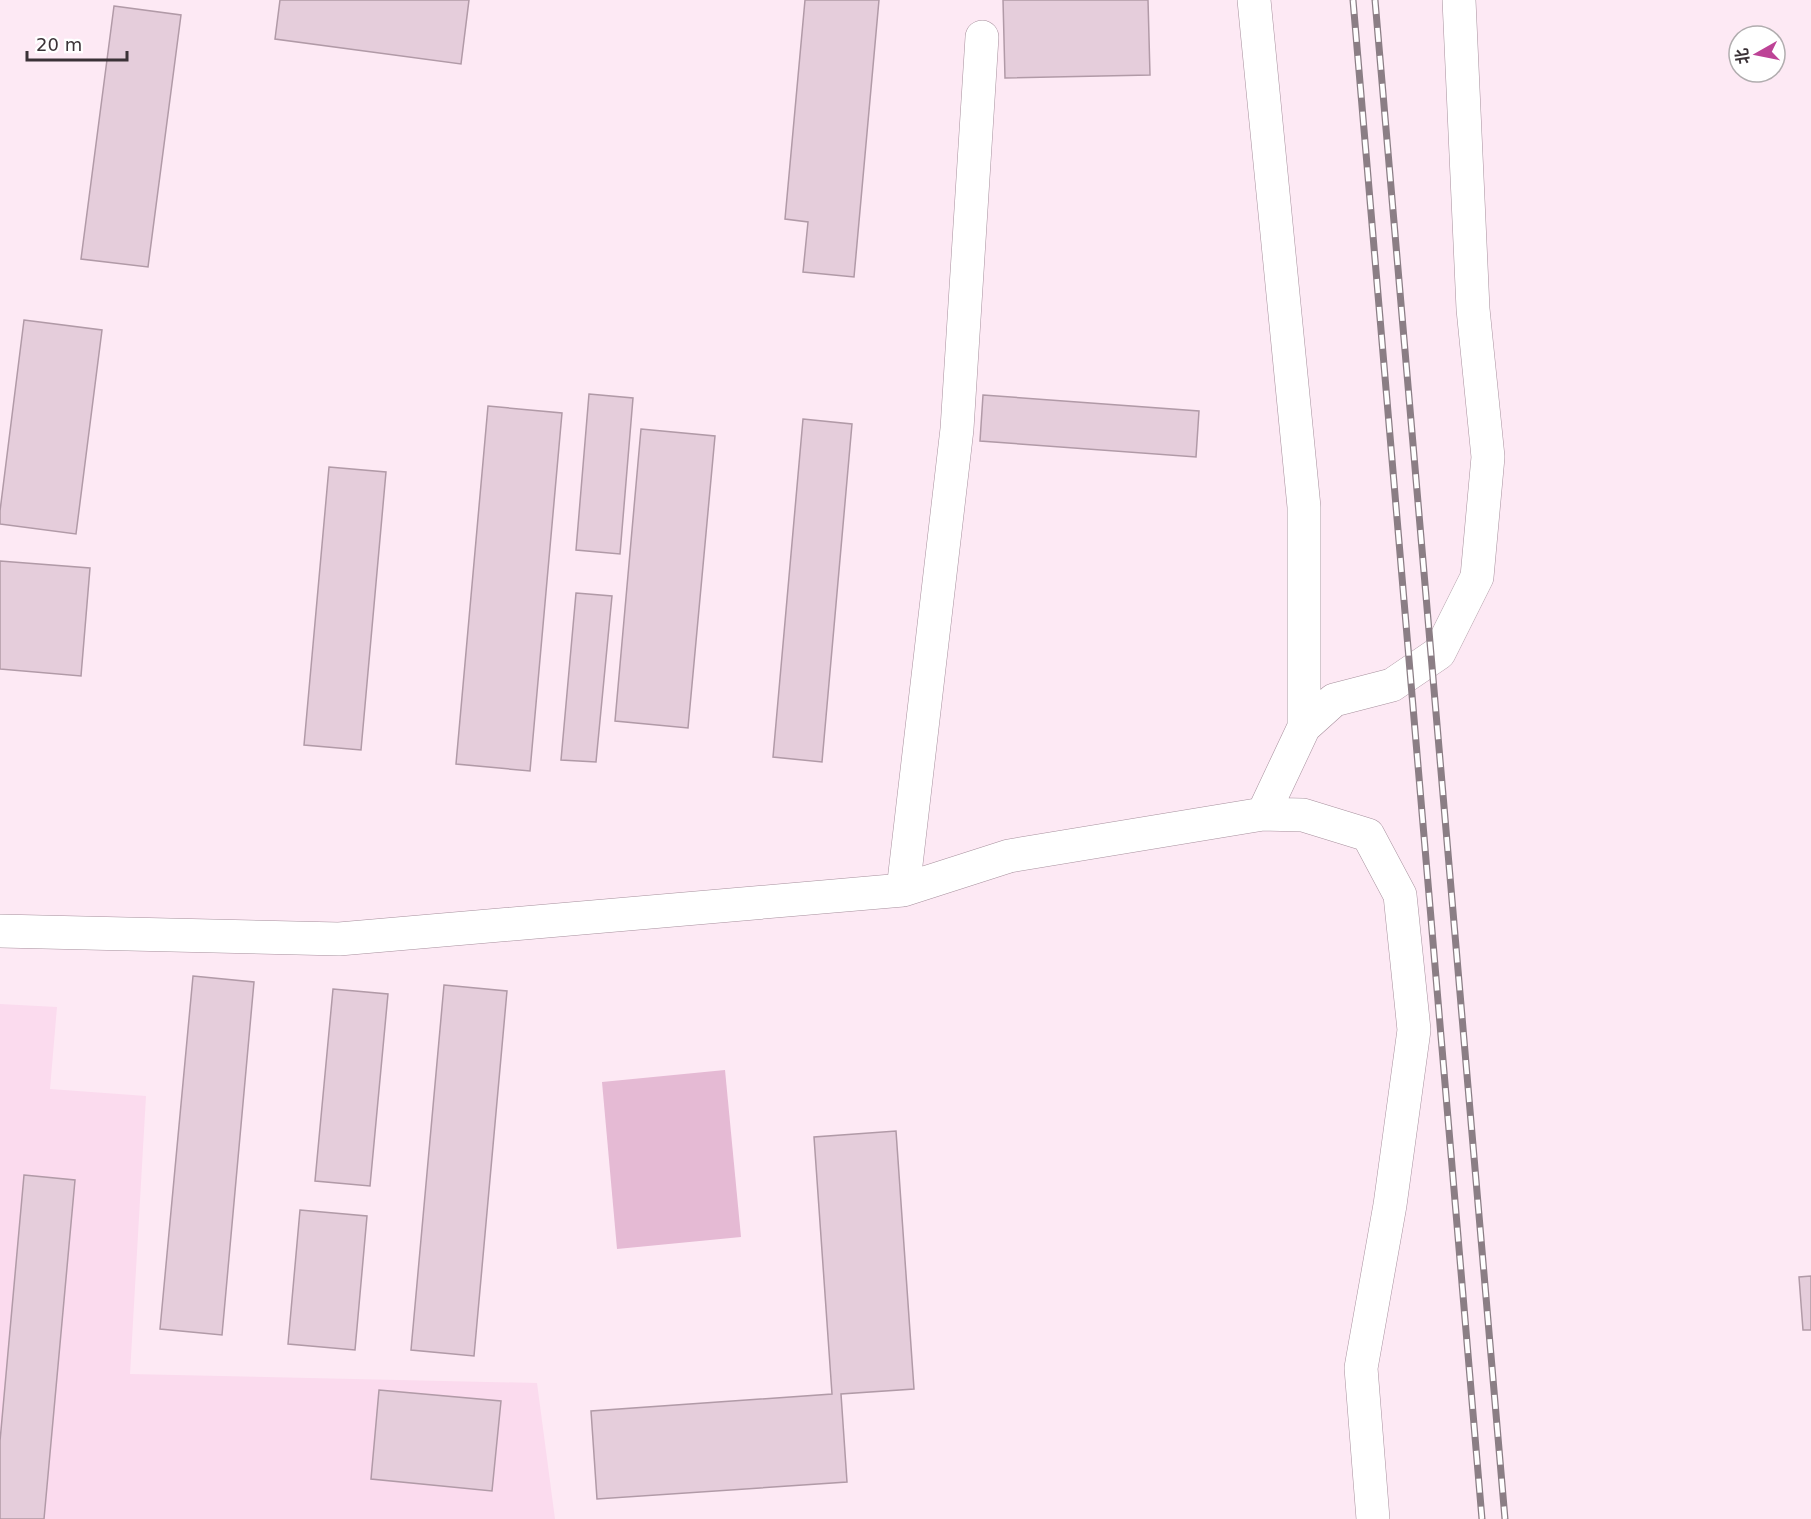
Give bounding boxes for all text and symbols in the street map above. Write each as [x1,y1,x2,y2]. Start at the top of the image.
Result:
scale bar [27,24,128,62]
north arrow [1727,24,1787,84]
text: 20 m [36,34,82,55]
text: 北 [1732,47,1753,66]

